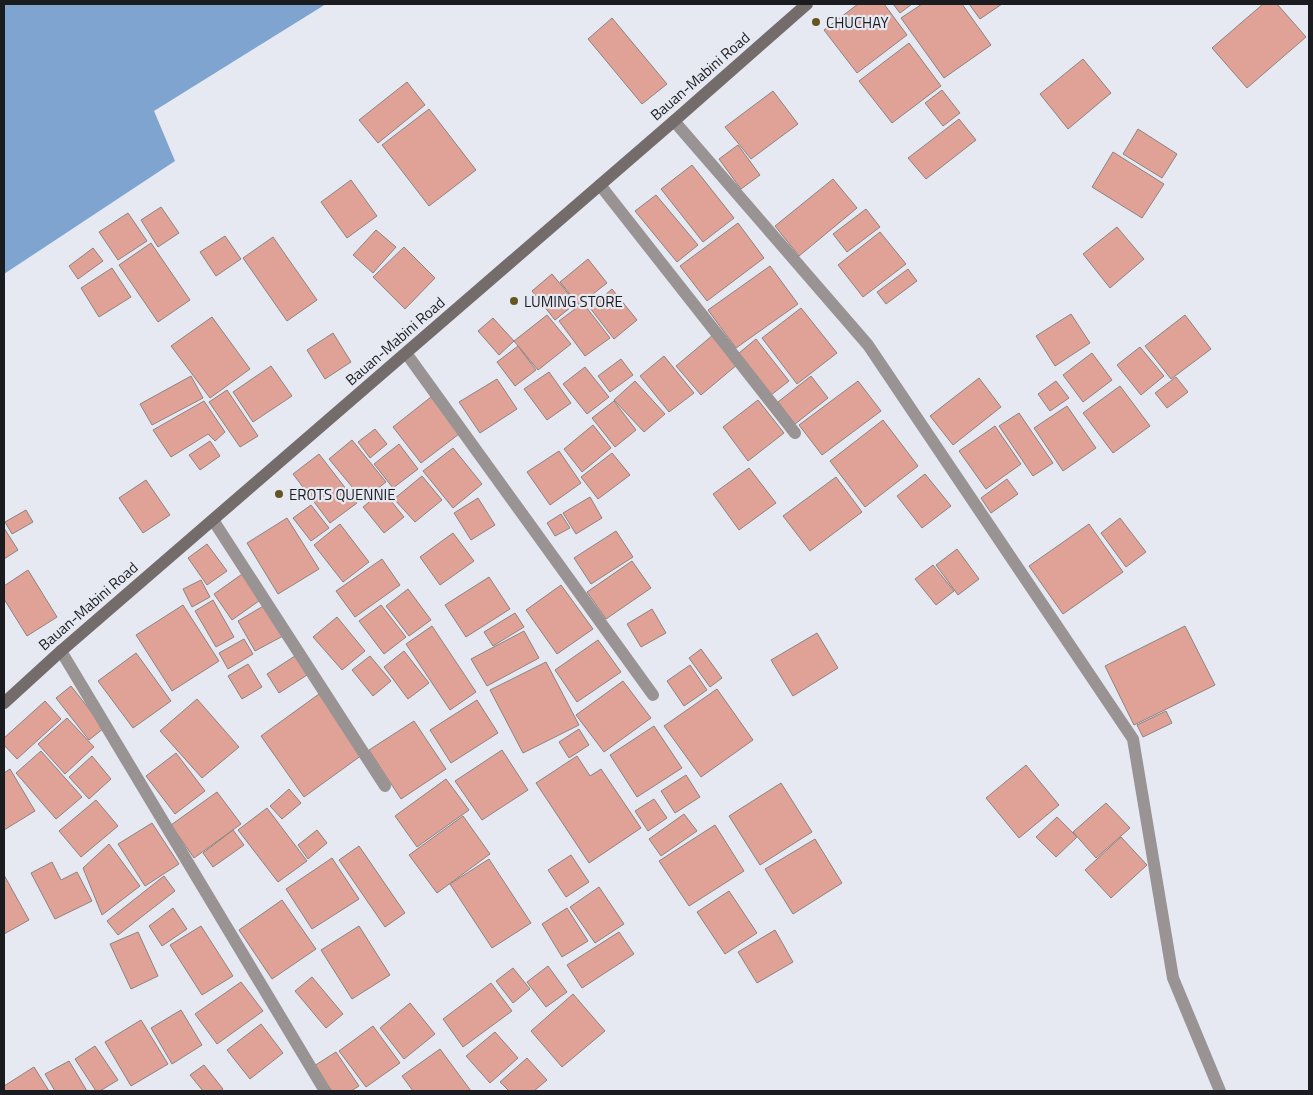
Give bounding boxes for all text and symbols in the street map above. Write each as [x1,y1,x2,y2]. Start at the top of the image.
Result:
place label: CHUCHAY [826,11,889,34]
marker: CHUCHAY [810,16,822,28]
street label: Bauan-Mabini Road [645,26,755,126]
place label: LUMING STORE [524,290,623,313]
street label: Bauan-Mabini Road [340,291,450,391]
marker: LUMING STORE [508,295,520,307]
place label: EROTS QUENNIE [289,483,396,506]
marker: EROTS QUENNIE [273,488,285,500]
street label: Bauan-Mabini Road [33,556,143,656]

